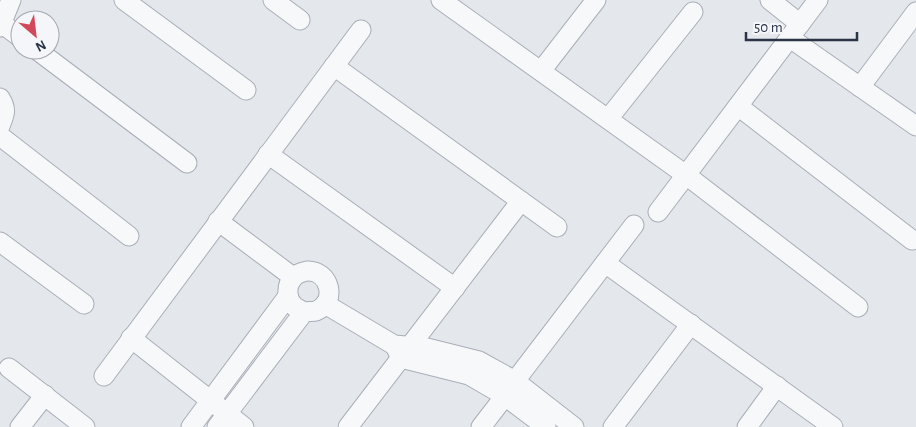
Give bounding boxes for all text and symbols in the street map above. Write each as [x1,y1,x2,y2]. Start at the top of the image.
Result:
north arrow [10,10,60,60]
scale bar [746,10,857,42]
text: 50 m [754,20,783,35]
text: N [33,37,48,54]

